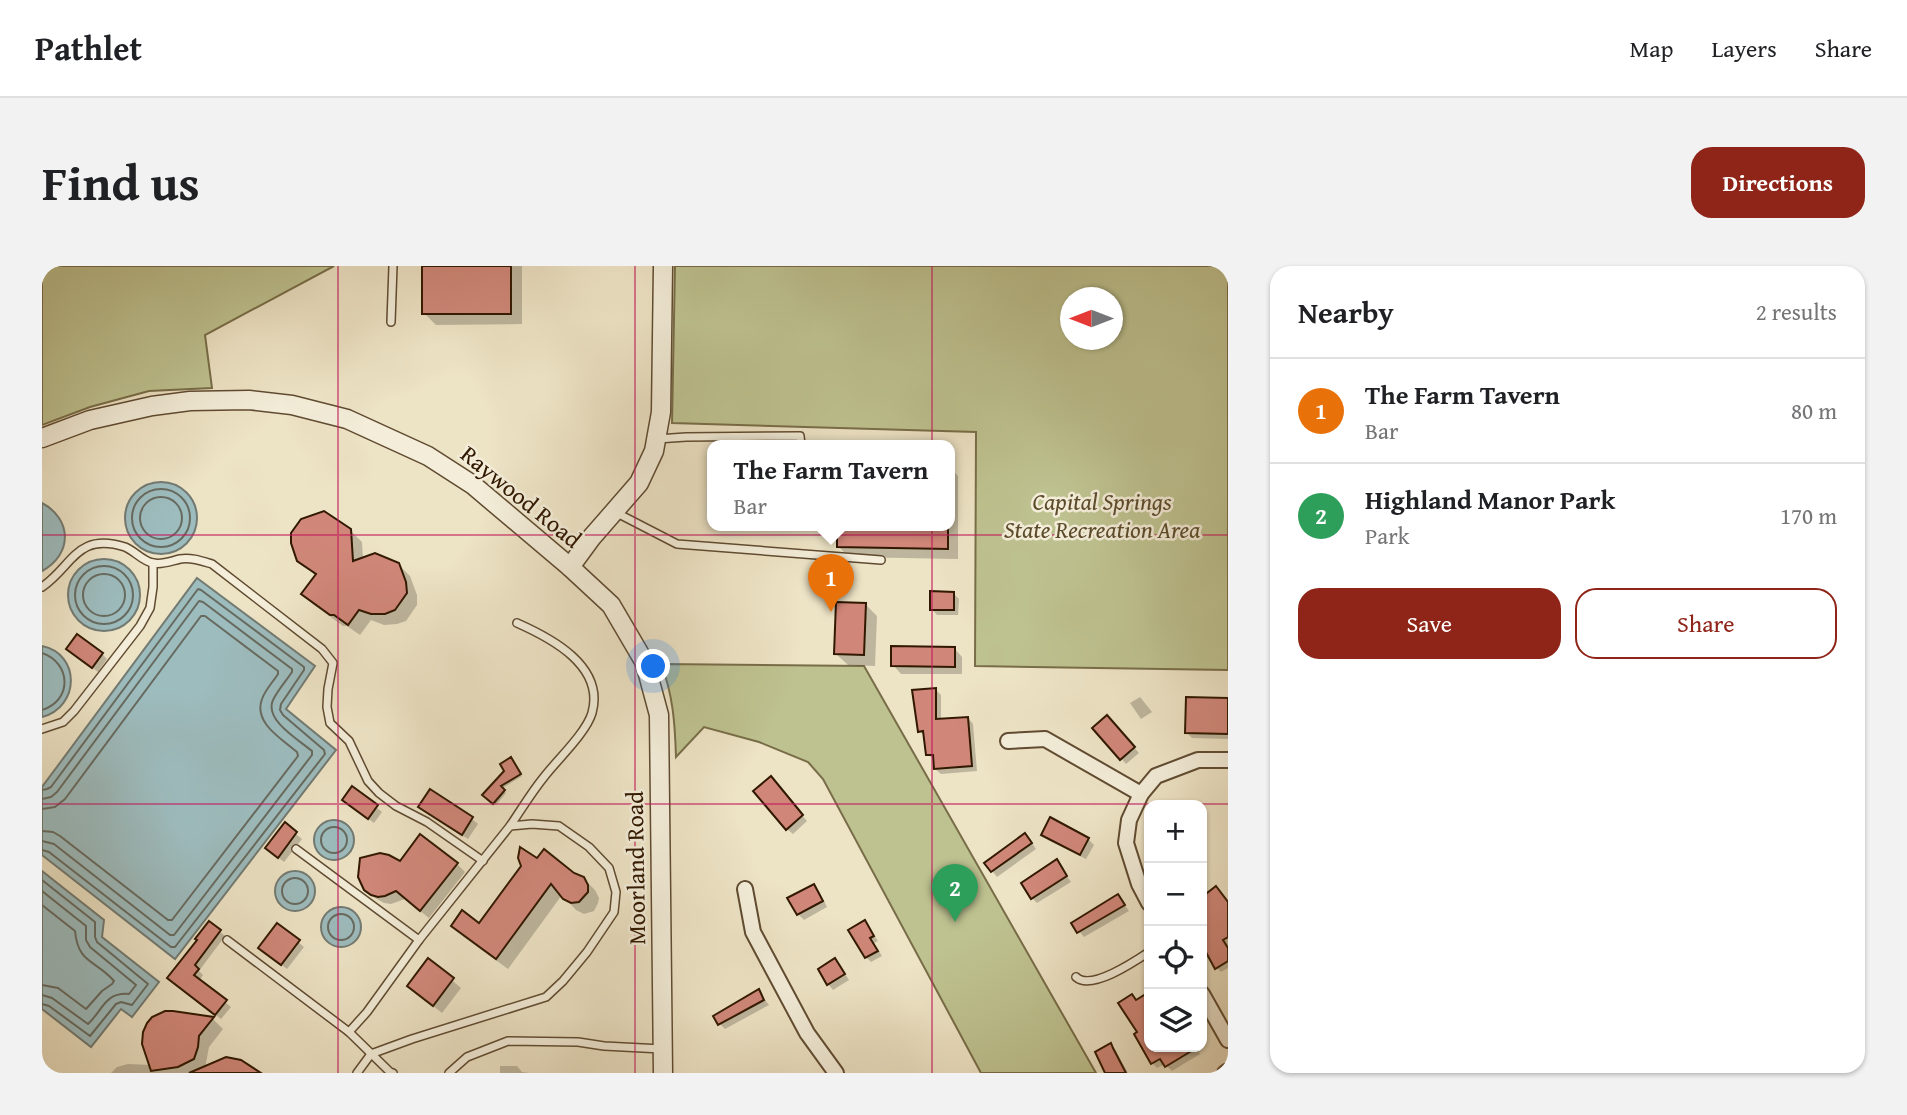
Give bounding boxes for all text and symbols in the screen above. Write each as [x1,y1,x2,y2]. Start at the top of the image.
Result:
text: Pathlet [35,24,142,72]
text: Map [1630,31,1673,66]
text: Layers [1711,31,1777,66]
text: Share [1815,31,1872,66]
text: Find us [42,146,200,218]
button: Directions [1691,147,1865,218]
north arrow [1060,287,1123,350]
text: Nearby [1298,290,1394,334]
text: 2 results [1756,295,1837,328]
text: The Farm Tavern [1365,375,1560,414]
text: 1 [1315,394,1327,427]
text: 80 m [1791,394,1837,427]
text: Bar [1365,414,1398,447]
street label: Raywood Road [453,437,589,556]
popup [707,440,955,531]
text: The Farm Tavern [734,450,928,489]
text: Highland Manor Park [1365,480,1615,519]
park label: Capital Springs State Recreation Area [1004,484,1200,547]
text: Bar [734,489,767,522]
text: 2 [1315,499,1327,532]
text: 170 m [1780,499,1837,532]
text: Park [1365,519,1409,552]
pin: 1 [808,554,854,612]
button: Save [1298,588,1561,659]
button: Share [1575,588,1837,659]
your location [636,649,670,683]
street label: Moorland Road [617,791,654,945]
map controls [1144,800,1207,1052]
button: + [1144,800,1207,863]
button: − [1144,863,1207,926]
pin: 2 [932,864,978,922]
button: locate [1144,926,1207,989]
button: layers [1144,989,1207,1052]

